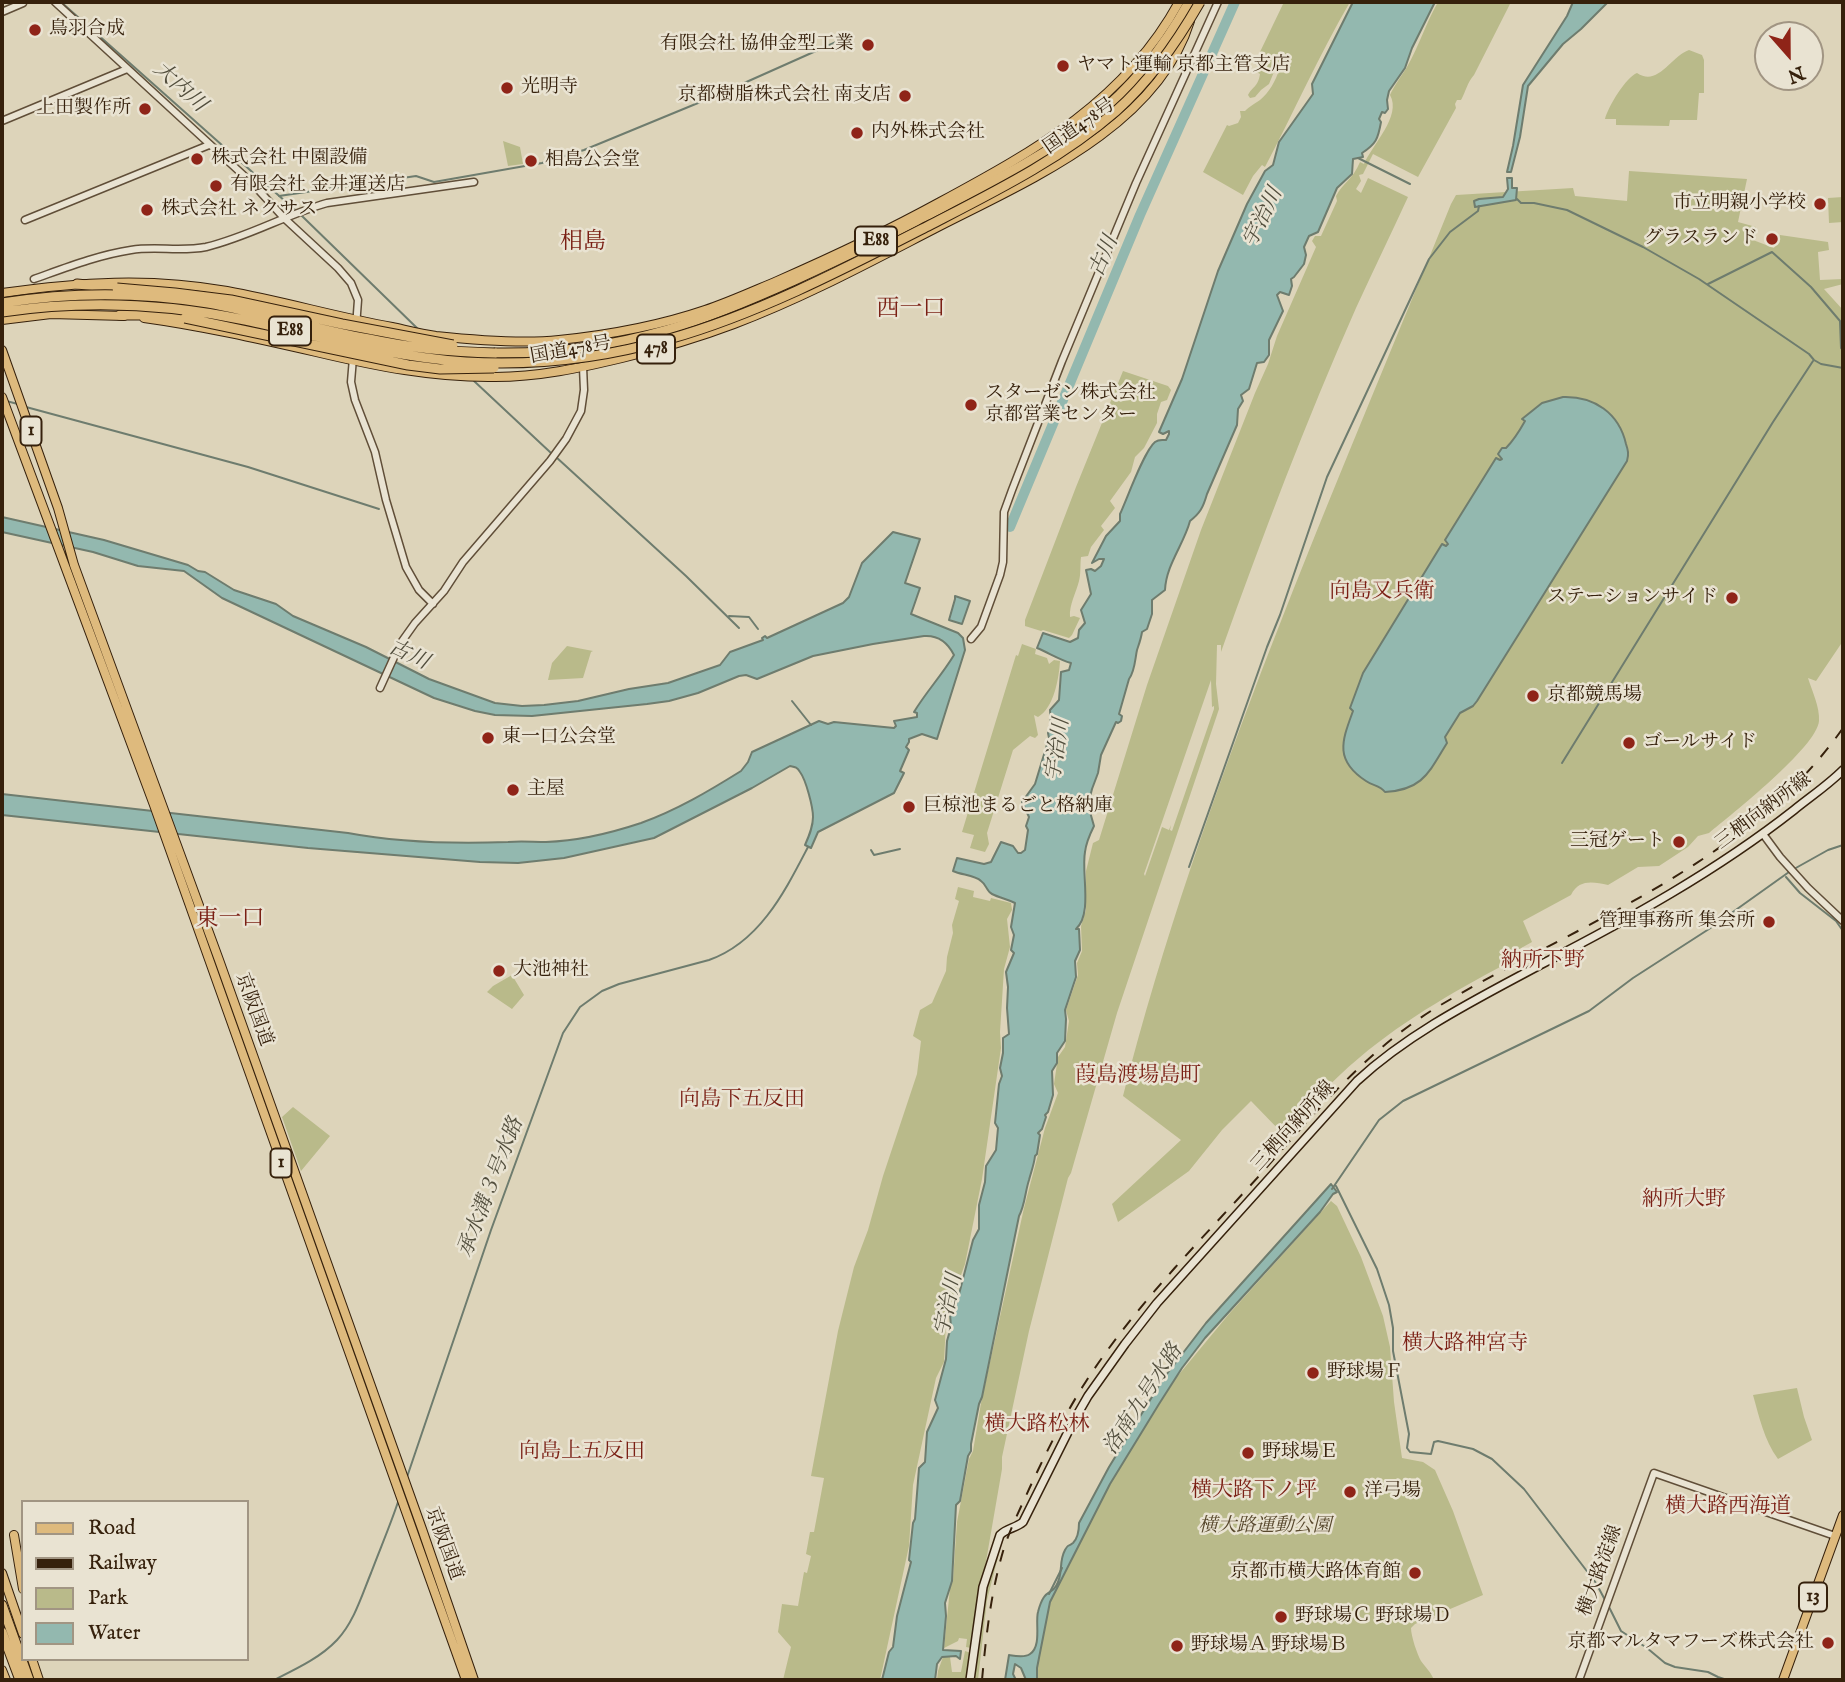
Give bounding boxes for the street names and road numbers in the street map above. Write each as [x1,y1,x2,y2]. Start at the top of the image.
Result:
street label: 国道478号 [1040,94,1120,160]
road number: E88 [855,227,897,256]
road number: E88 [269,316,311,346]
street label: 国道478号 [529,333,613,369]
road number: 478 [637,334,675,363]
road number: 1 [20,416,42,446]
street label: 三栖向納所線 [1712,769,1816,855]
street label: 京阪国道 [229,970,277,1050]
street label: 三栖向納所線 [1247,1077,1341,1177]
road number: 1 [270,1148,292,1178]
street label: 京阪国道 [419,1504,467,1584]
street label: 横大路淀線 [1574,1522,1628,1620]
road number: 13 [1799,1582,1827,1612]

